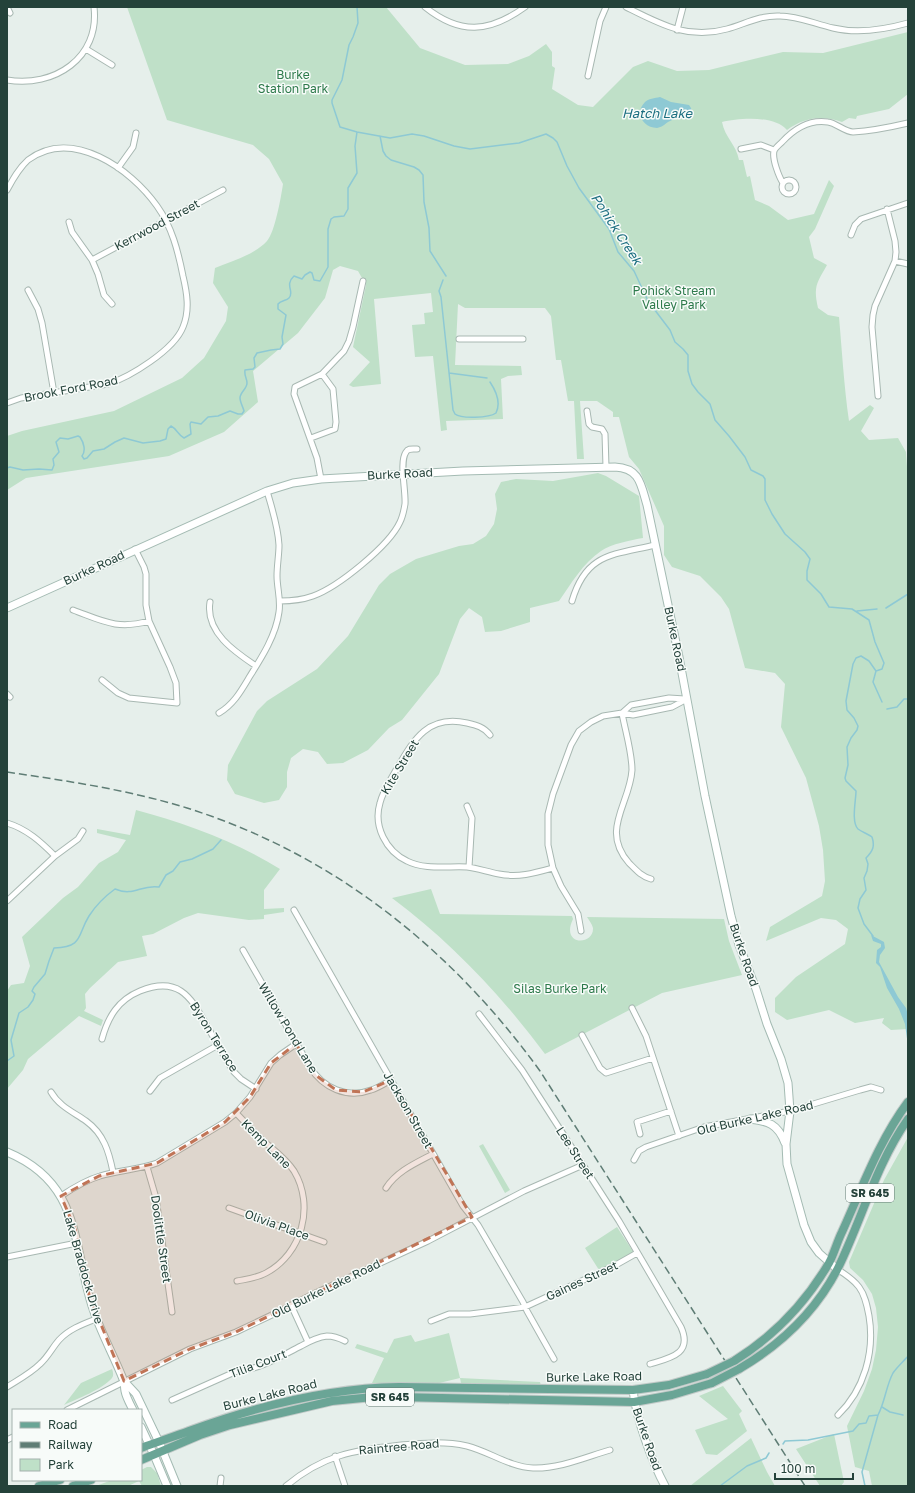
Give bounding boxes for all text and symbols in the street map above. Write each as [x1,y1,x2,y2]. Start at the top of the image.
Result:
park label: Burke Station Park [258,67,328,96]
water label: Hatch Lake [622,105,694,121]
water label: Pohick Creek [588,190,647,269]
street label: Kerrwood Street [112,196,202,253]
park label: Pohick Stream Valley Park [632,283,716,312]
street label: Brook Ford Road [23,372,119,405]
street label: Burke Road [367,464,433,483]
street label: Burke Road [61,547,127,588]
street label: Burke Road [661,605,690,673]
street label: Kite Street [377,736,422,797]
street label: Burke Road [727,921,762,988]
street label: Willow Pond Lane [256,980,321,1076]
park label: Silas Burke Park [513,981,607,996]
street label: Byron Terrace [187,999,242,1075]
street label: Jackson Street [380,1069,437,1151]
street label: Old Burke Lake Road [695,1097,815,1138]
street label: Kemp Lane [238,1116,294,1172]
street label: Lee Street [553,1124,598,1182]
road number: SR 645 [846,1184,894,1202]
street label: Doolittle Street [148,1194,175,1284]
street label: Olivia Place [243,1206,312,1243]
street label: Lake Braddock Drive [60,1208,107,1326]
street label: Old Burke Lake Road [269,1256,383,1321]
street label: Gaines Street [543,1257,620,1304]
street label: Tilia Court [227,1346,289,1381]
street label: Burke Lake Road [546,1368,642,1385]
street label: Burke Lake Road [221,1376,318,1413]
road number: SR 645 [366,1388,414,1406]
street label: Burke Road [630,1405,665,1472]
legend [12,1409,142,1481]
text: Road [48,1417,77,1432]
street label: Raintree Road [358,1436,440,1458]
text: Railway [48,1437,93,1452]
scale bar [775,1455,853,1481]
text: Park [48,1457,74,1472]
text: 100 m [781,1461,815,1476]

